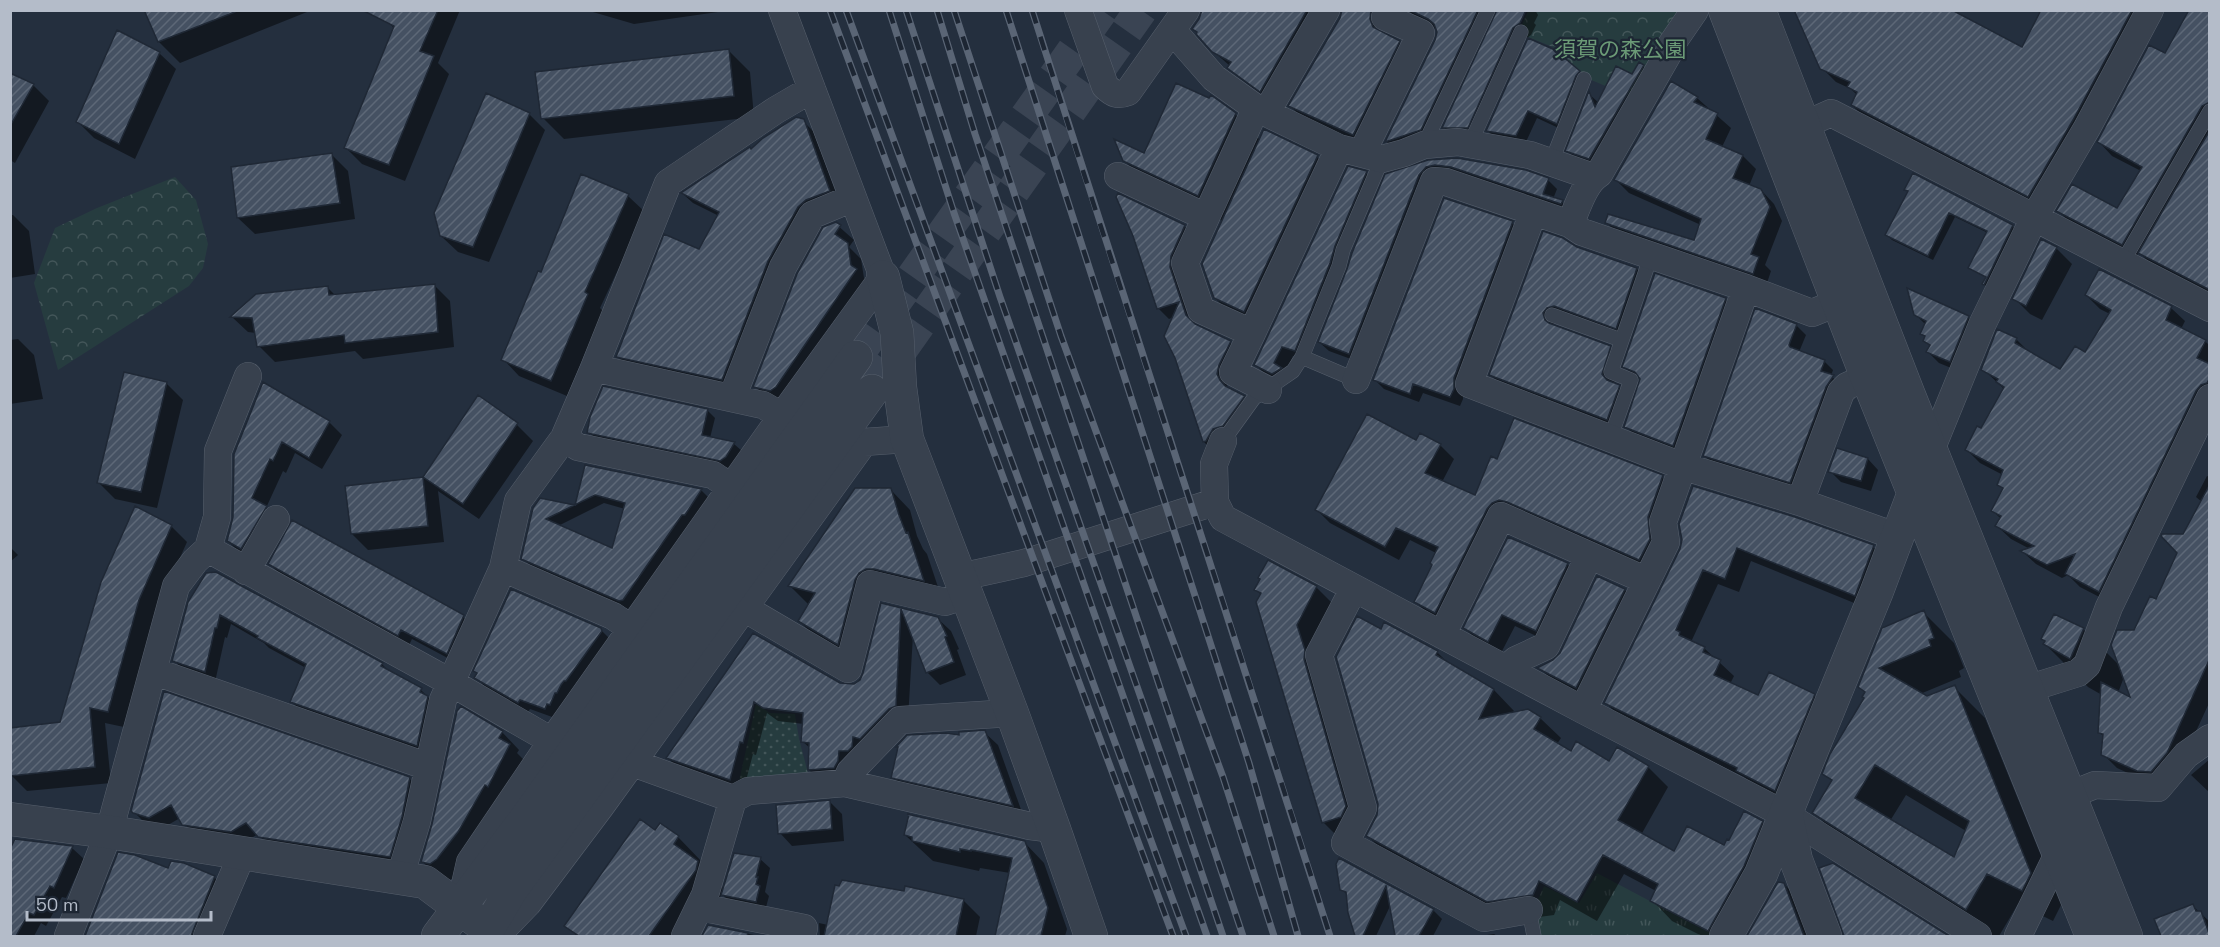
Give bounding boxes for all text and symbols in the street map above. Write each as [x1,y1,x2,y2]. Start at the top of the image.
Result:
park label: 須賀の森公園 [1554,35,1686,63]
scale bar [27,884,212,922]
text: 50 m [36,893,78,916]

